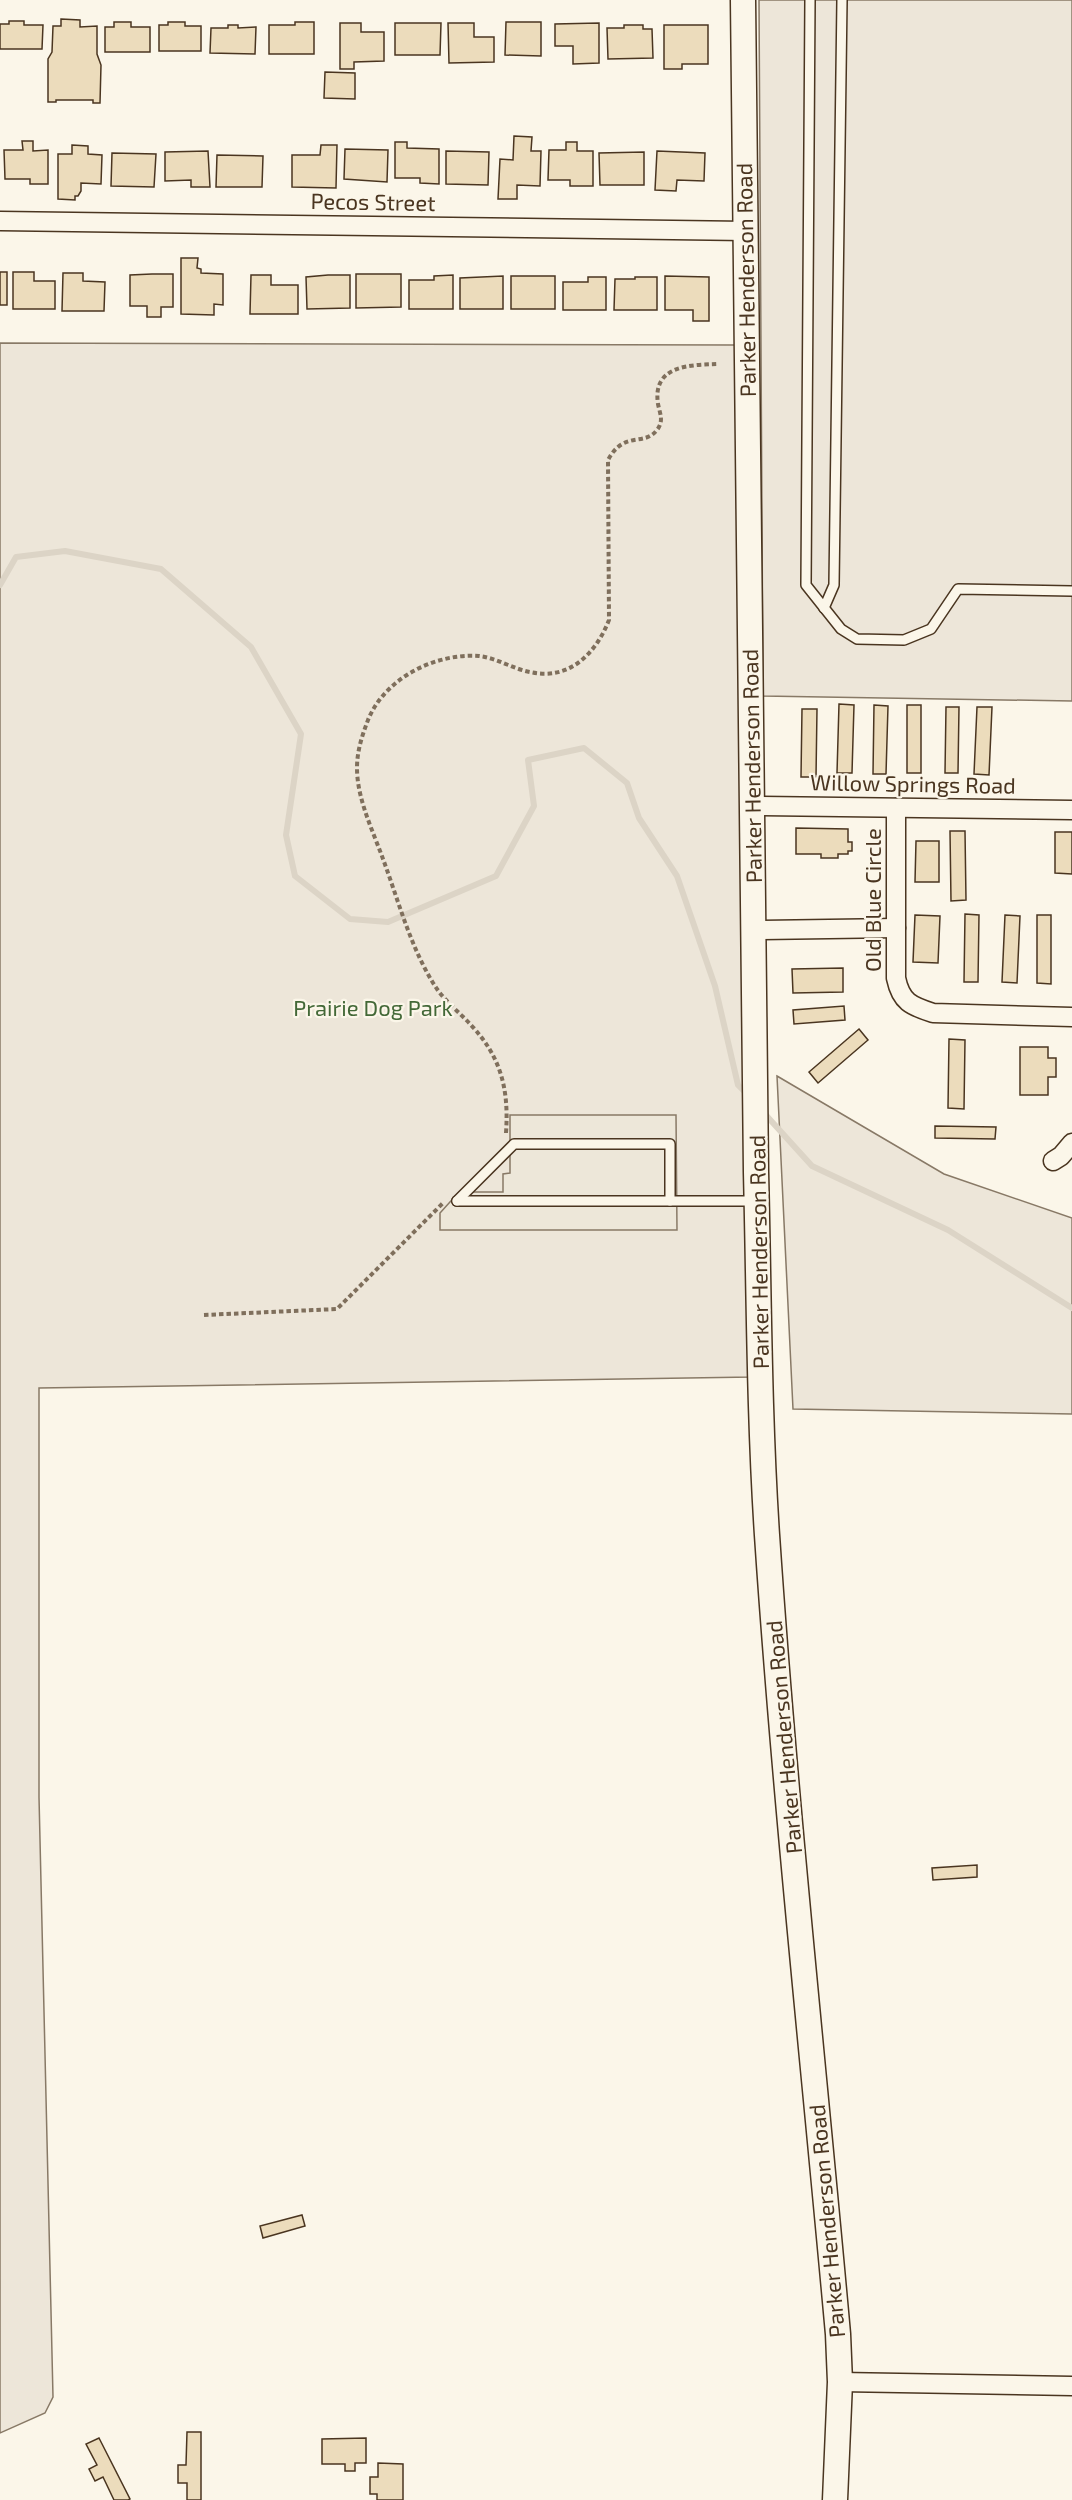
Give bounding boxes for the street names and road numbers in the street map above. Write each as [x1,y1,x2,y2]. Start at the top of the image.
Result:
street label: Parker Henderson Road [730,163,760,397]
street label: Pecos Street [310,187,436,215]
street label: Parker Henderson Road [736,649,766,883]
street label: Willow Springs Road [810,768,1016,798]
street label: Old Blue Circle [859,828,885,972]
street label: Parker Henderson Road [743,1135,773,1369]
street label: Parker Henderson Road [760,1619,806,1855]
street label: Parker Henderson Road [803,2103,849,2339]

